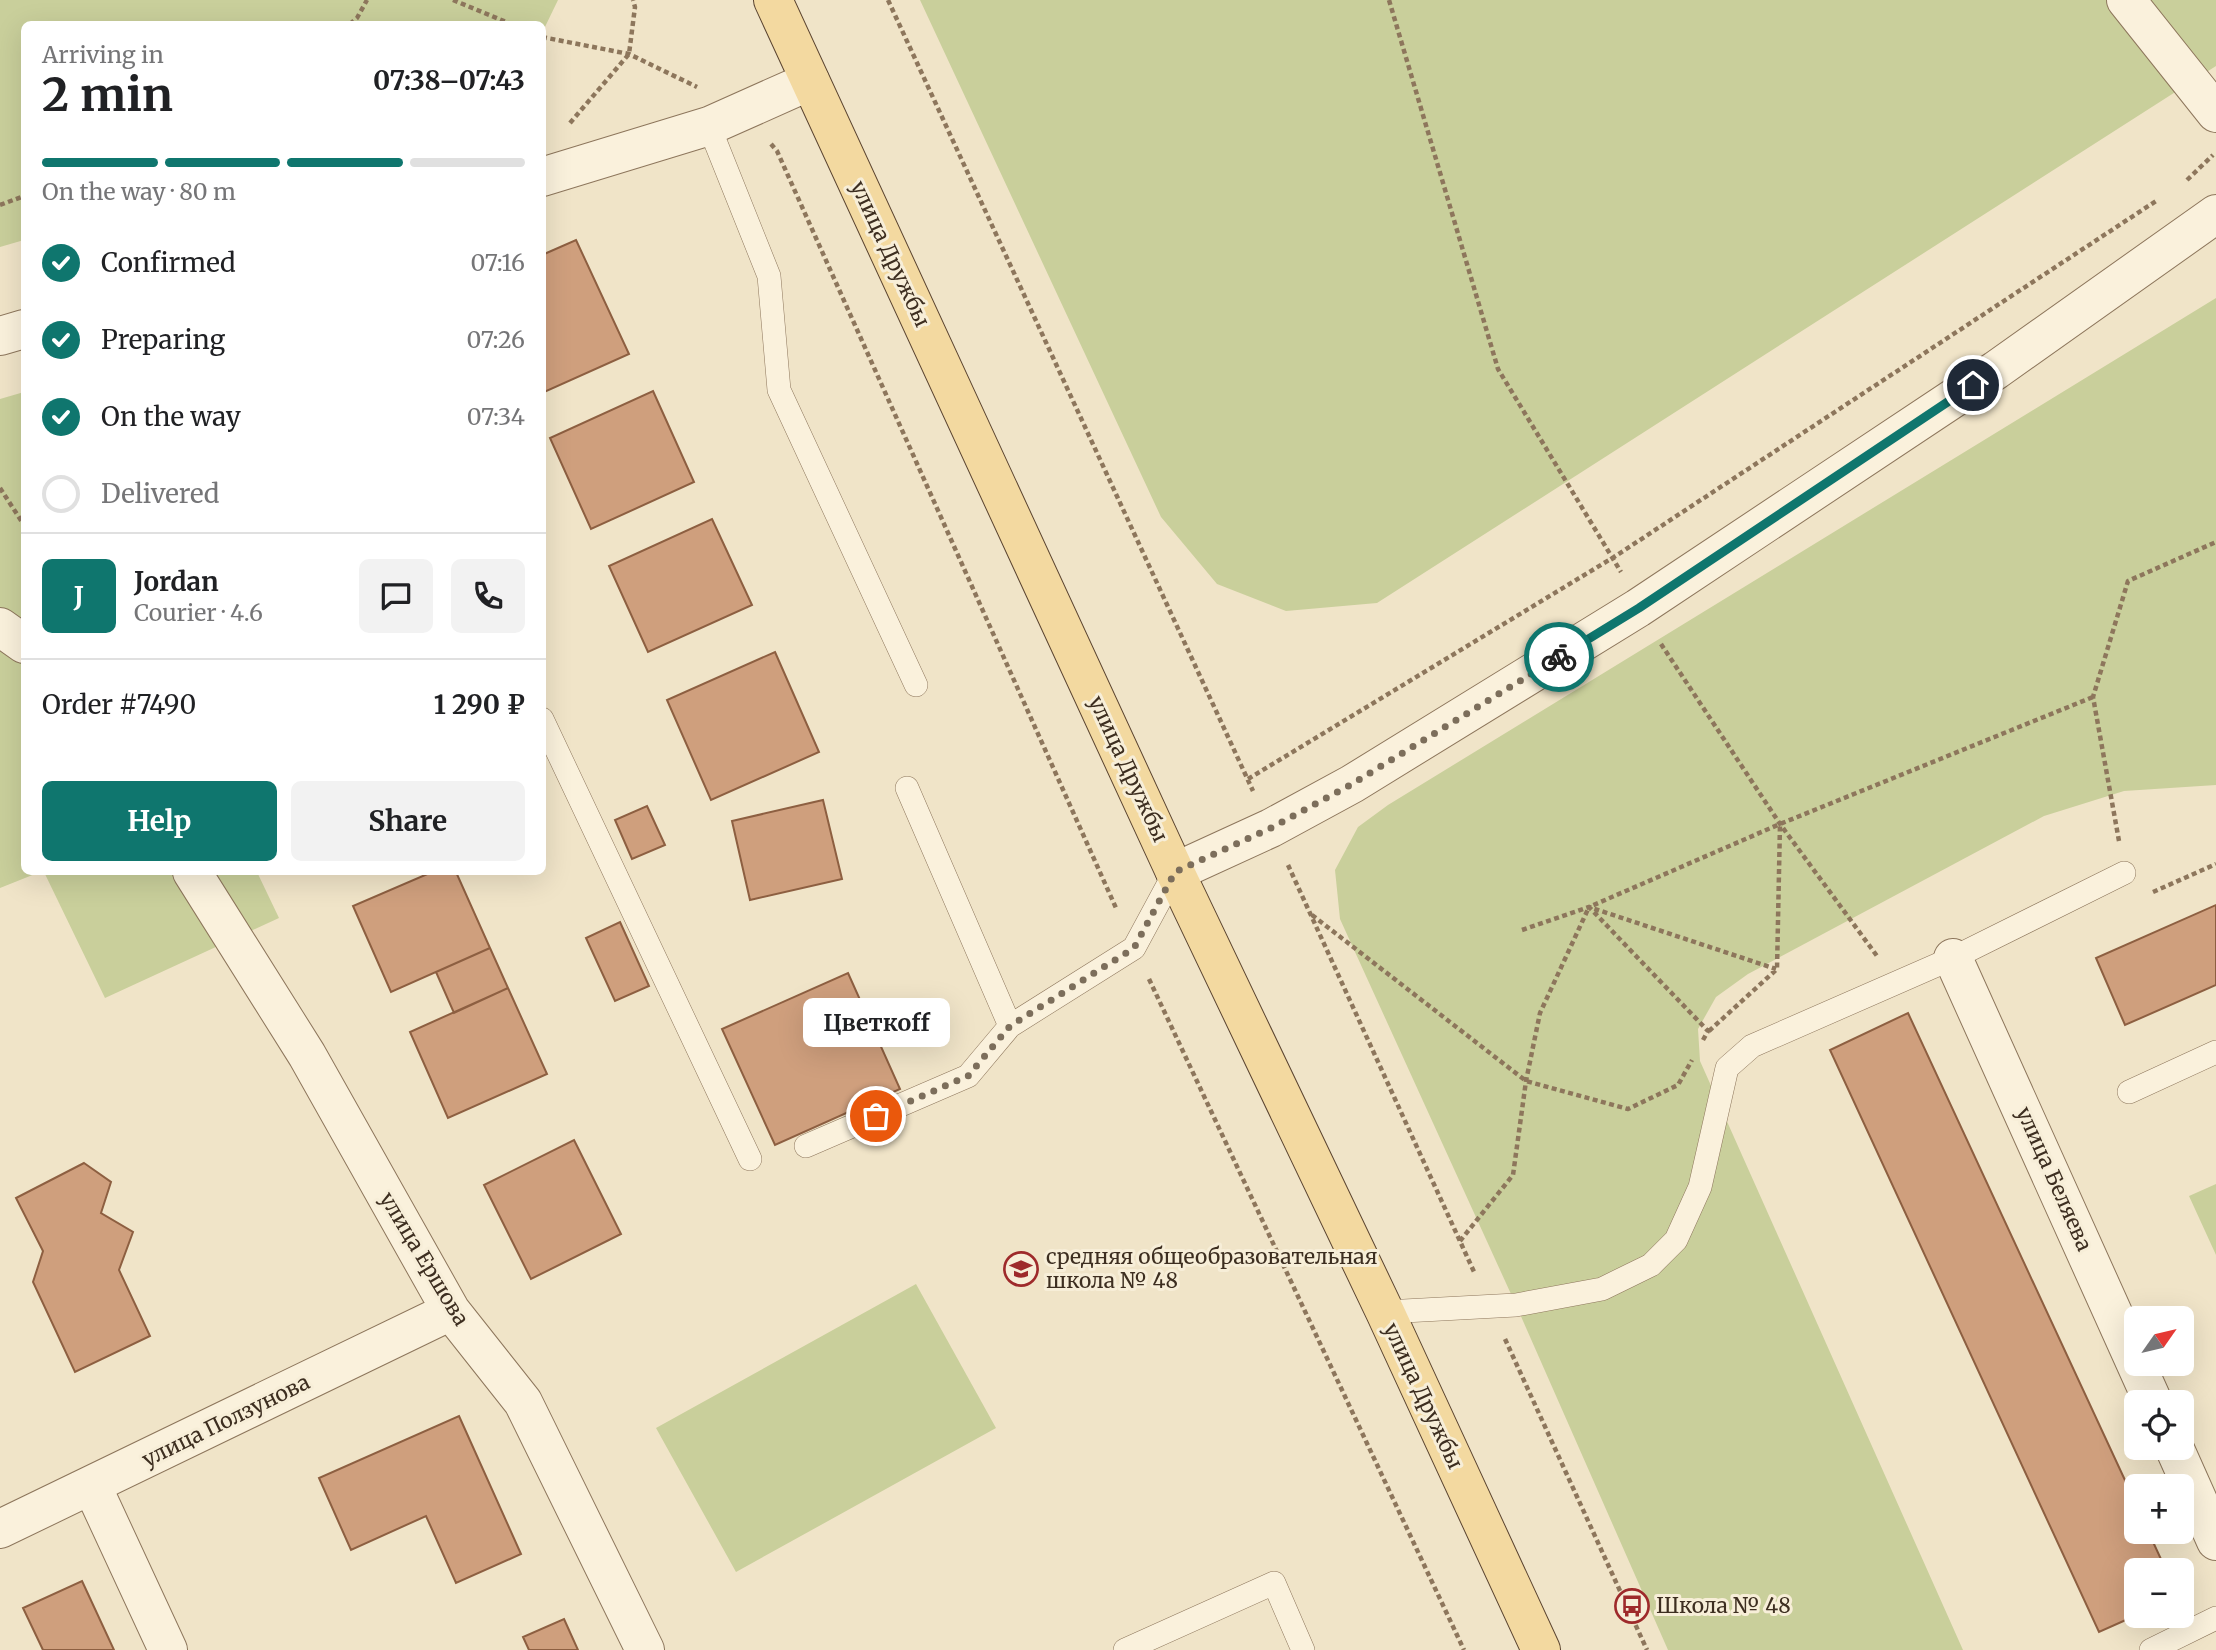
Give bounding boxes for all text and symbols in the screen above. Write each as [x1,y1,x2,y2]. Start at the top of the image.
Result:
text: Arriving in [42,40,164,69]
text: 07:38–07:43 [373,64,525,97]
text: 2 min [42,66,173,124]
street label: улица Дружбы [845,176,936,331]
text: On the way · 80 m [42,177,236,206]
icon: check [42,244,80,282]
text: Confirmed [101,246,236,279]
text: 07:16 [471,248,525,277]
icon: check [42,321,80,359]
text: Preparing [101,323,225,356]
text: 07:26 [466,325,525,354]
pin [1943,355,2003,415]
icon: home [1954,366,1992,404]
icon: check [42,398,80,436]
text: On the way [101,400,241,433]
text: 07:34 [467,402,525,431]
text: Delivered [101,477,220,510]
button: chat [359,559,433,633]
button: phone [451,559,525,633]
text: Jordan [134,565,219,598]
text: J [74,580,84,613]
text: Courier · 4.6 [134,598,263,627]
courier [1524,622,1594,692]
icon: bike [1540,638,1578,676]
text: Order #7490 [42,688,196,721]
text: 1 290 ₽ [434,688,525,721]
street label: улица Дружбы [1083,691,1174,846]
button: Help [42,781,277,861]
button: Share [291,781,525,861]
callout: Цветкоff [802,997,950,1046]
text: Цветкоff [823,1008,930,1037]
pin [846,1086,906,1146]
icon: bag [857,1097,895,1135]
street label: улица Беляева [2011,1102,2098,1255]
street label: улица Ершова [374,1187,475,1331]
place label: средняя общеобразовательная школа № 48 [1046,1243,1377,1294]
school or university icon: средняя общеобразовательная школа № 48 [1002,1250,1040,1288]
north arrow [2124,1306,2194,1376]
map controls [2124,1306,2194,1628]
street label: улица Дружбы [1378,1318,1469,1473]
street label: улица Ползунова [138,1368,314,1473]
button: locate [2124,1390,2194,1460]
button: + [2124,1474,2194,1544]
button: − [2124,1558,2194,1628]
bus stop icon: Школа № 48 [1613,1587,1651,1625]
place label: Школа № 48 [1656,1592,1791,1619]

